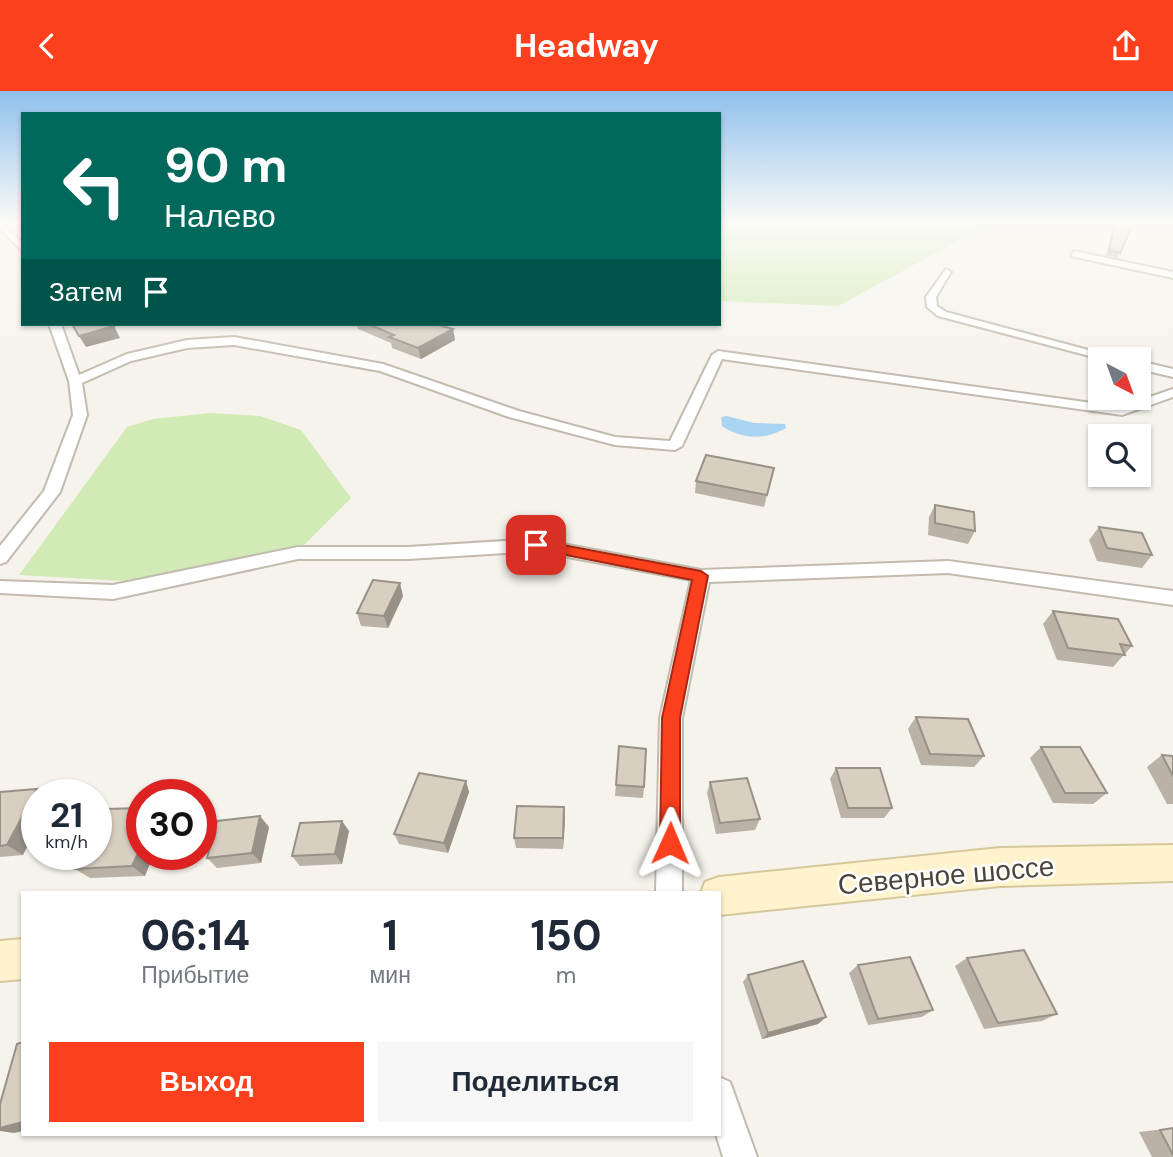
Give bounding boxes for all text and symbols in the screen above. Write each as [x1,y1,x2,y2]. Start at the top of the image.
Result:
text: Headway [514,25,659,67]
icon: back [28,27,66,65]
icon: share [1107,27,1145,65]
text: 90 m [164,133,287,197]
icon: left [49,140,140,231]
text: Налево [164,195,276,237]
icon: arrive [137,273,175,311]
text: Затем [49,275,123,309]
north arrow [1088,347,1152,409]
map controls [1088,347,1151,487]
button: search [1088,424,1151,487]
pin [506,515,566,575]
icon: arrive [517,526,555,564]
speed limit sign: 30 [126,779,217,870]
text: 21 [50,792,83,838]
position arrow [633,806,707,880]
text: km/h [45,830,88,854]
street label: Северное шоссе [836,848,1056,903]
text: 06:14 [141,908,250,963]
text: 1 [383,908,398,963]
text: 150 [530,908,601,963]
text: Прибытие [141,960,249,990]
text: мин [370,960,411,990]
text: m [556,960,576,990]
button: Выход [49,1042,364,1122]
button: Поделиться [378,1042,693,1122]

